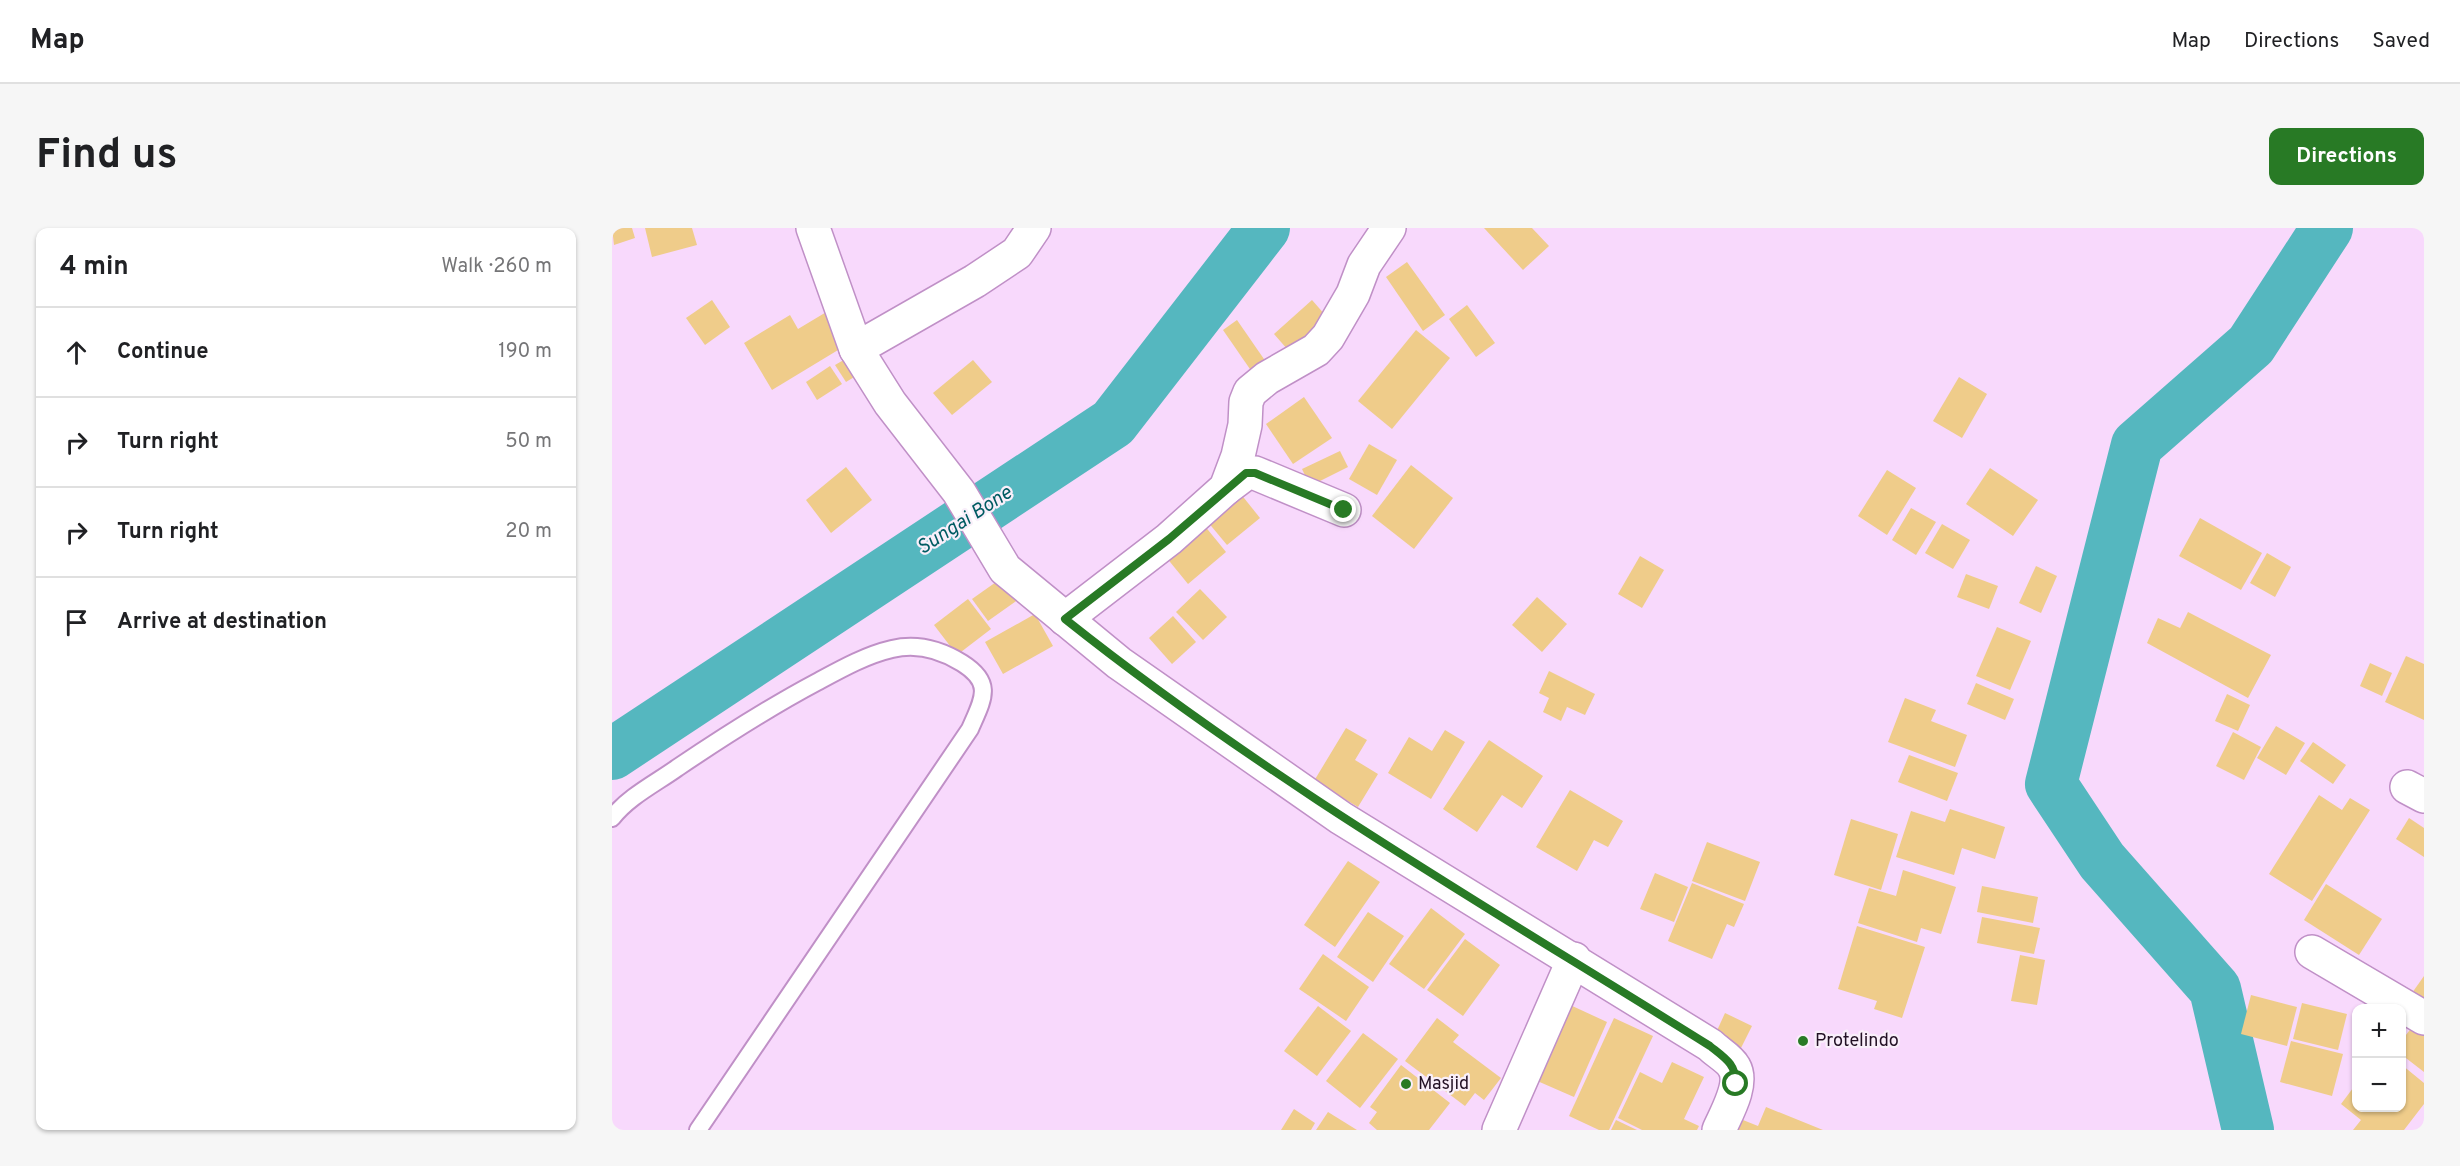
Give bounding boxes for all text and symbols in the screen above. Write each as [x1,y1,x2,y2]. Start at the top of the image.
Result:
text: Map [30,23,85,59]
text: Map [2171,28,2211,55]
text: Directions [2244,28,2339,55]
text: Saved [2372,28,2430,55]
button: Directions [2269,128,2424,185]
text: Find us [36,130,177,183]
text: 4 min [60,251,129,284]
text: Walk · 260 m [441,254,552,280]
icon: ahead [60,336,93,369]
text: Continue [117,339,208,366]
text: 190 m [498,339,552,365]
icon: right [60,426,93,459]
text: Turn right [117,429,219,456]
text: 50 m [505,429,552,455]
water label: Sungai Bone [912,480,1018,561]
route end [1330,496,1356,522]
icon: right [60,516,93,549]
text: Turn right [117,519,219,546]
text: 20 m [505,519,552,545]
icon: arrive [60,606,93,639]
text: Arrive at destination [117,609,327,636]
map controls [2352,1004,2406,1112]
button: + [2352,1004,2406,1058]
place label: Protelindo [1815,1030,1899,1053]
marker: Protelindo [1796,1034,1810,1048]
button: − [2352,1058,2406,1112]
route start [1722,1070,1748,1096]
place label: Masjid [1418,1073,1469,1096]
marker: Masjid [1399,1077,1413,1091]

